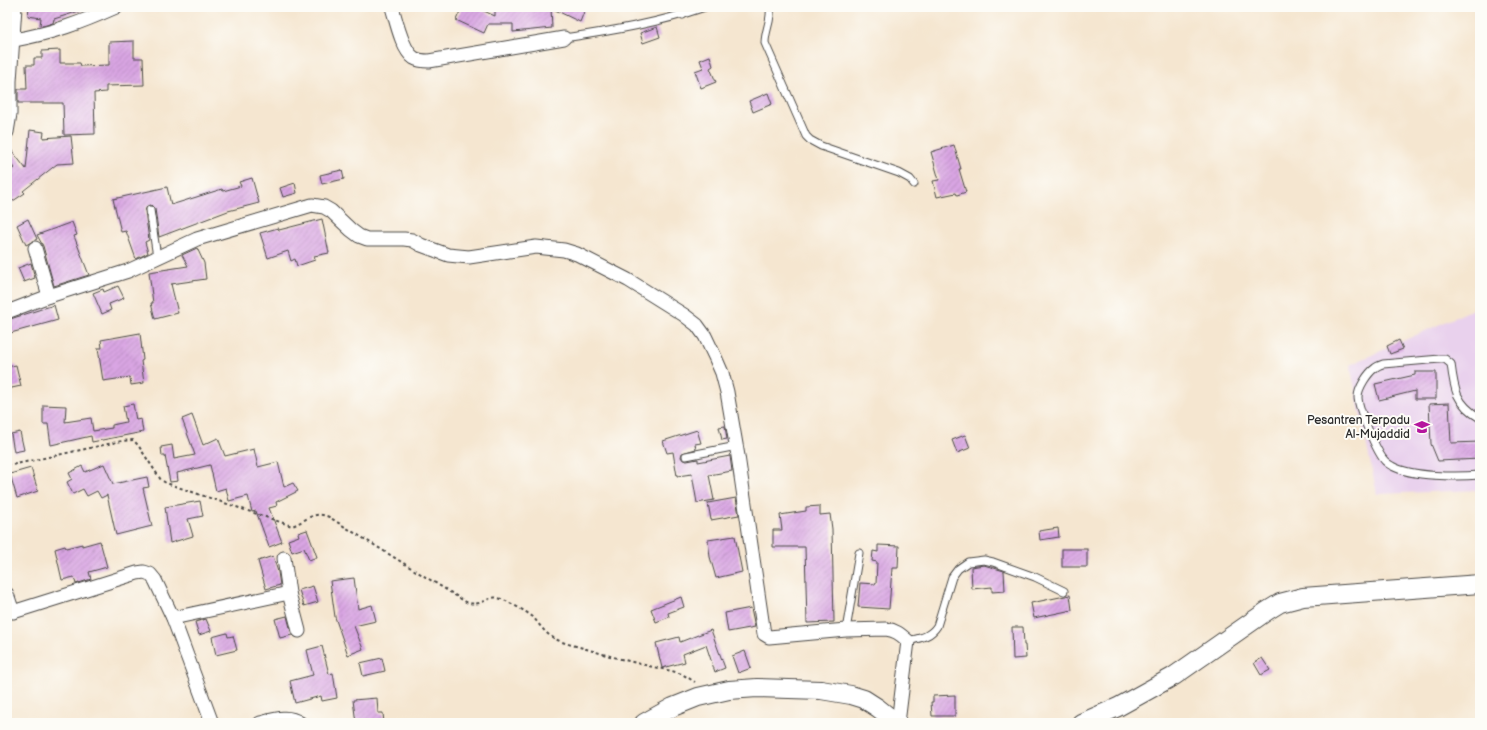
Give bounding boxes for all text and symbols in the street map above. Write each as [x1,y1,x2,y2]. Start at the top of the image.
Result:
place label: Pesantren Terpadu Al-Mujaddid [1307,413,1410,442]
school or university icon: Pesantren Terpadu Al-Mujaddid [1413,418,1431,436]

